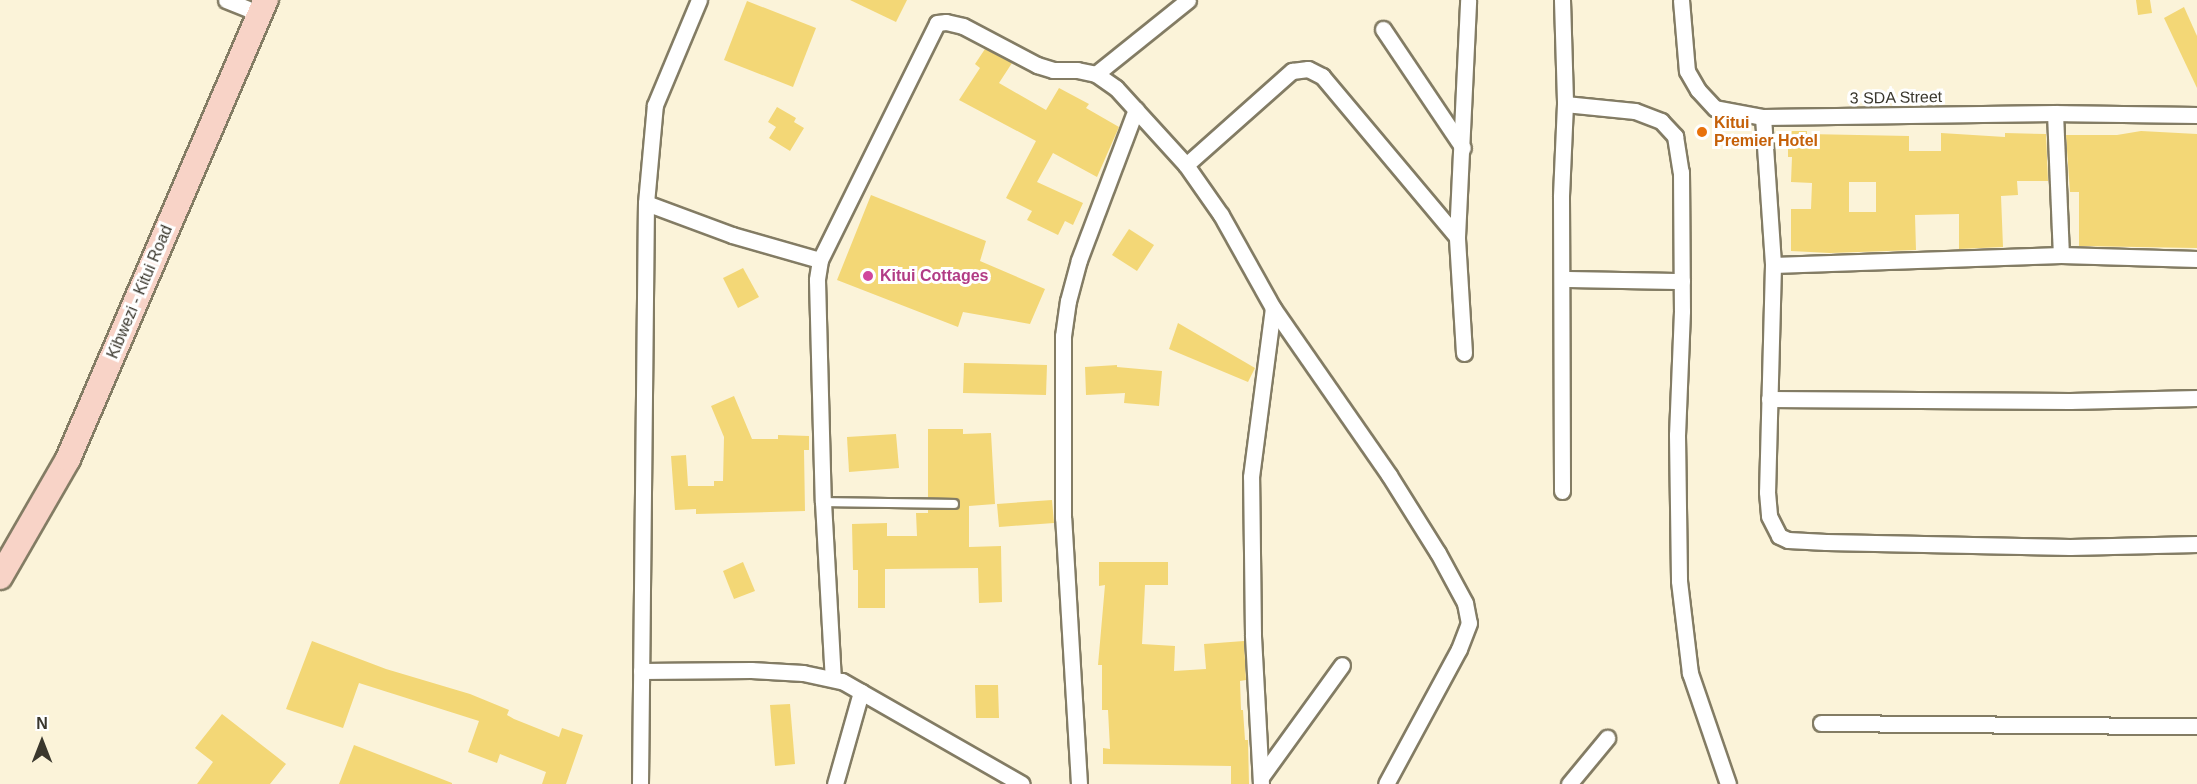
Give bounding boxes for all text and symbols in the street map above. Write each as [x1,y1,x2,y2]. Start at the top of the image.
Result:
street label: 3 SDA Street [1849,88,1943,108]
place label: Kitui Premier Hotel [1714,113,1818,151]
marker: Kitui Premier Hotel [1695,125,1709,139]
street label: Kibwezi - Kitui Road [103,222,177,362]
place label: Kitui Cottages [880,266,988,286]
marker: Kitui Cottages [861,269,875,283]
north arrow [12,712,72,772]
text: N [36,715,48,732]

